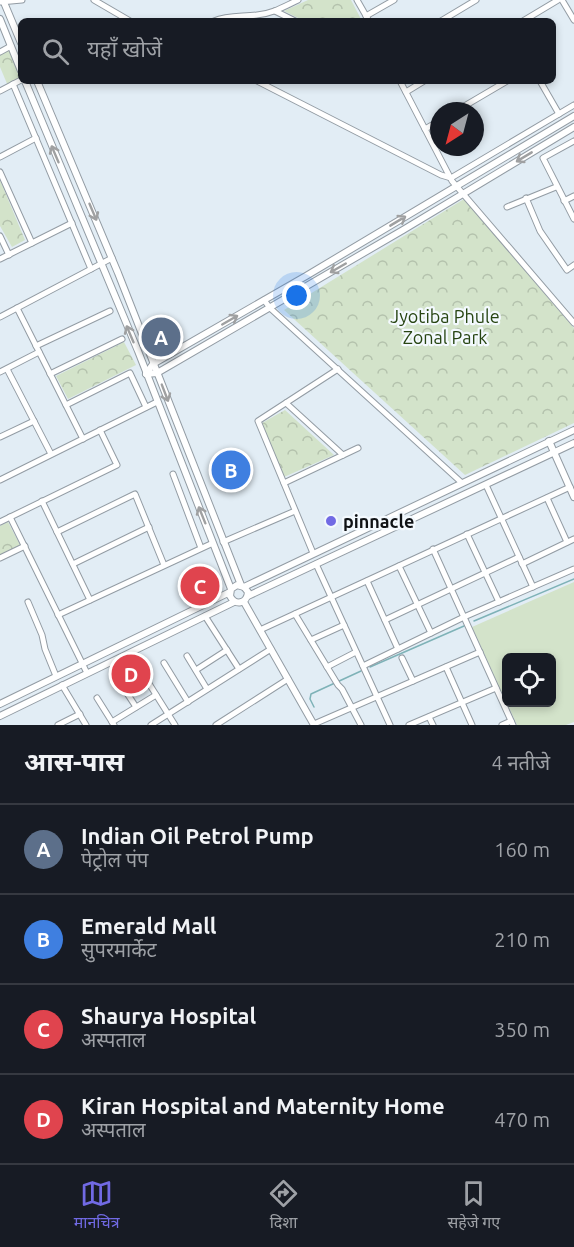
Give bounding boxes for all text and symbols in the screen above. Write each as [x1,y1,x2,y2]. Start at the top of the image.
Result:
search box [18,18,556,84]
icon: search [39,35,72,68]
text: यहाँ खोजें [87,36,162,61]
north arrow [430,102,484,156]
one-way arrow [49,145,60,164]
one-way arrow [516,152,533,164]
one-way arrow [87,203,99,221]
one-way arrow [389,214,406,226]
one-way arrow [330,262,347,274]
your location [282,281,311,310]
park label: Jyotiba Phule Zonal Park [390,306,500,347]
pin: A [142,314,180,360]
one-way arrow [221,314,238,326]
one-way arrow [124,325,135,344]
one-way arrow [160,384,171,402]
pin: B [212,448,250,492]
one-way arrow [196,507,207,525]
place label: pinnacle [343,511,414,531]
marker: pinnacle [324,514,338,528]
pin: C [180,564,220,608]
pin: D [112,652,150,696]
map controls [502,653,556,707]
button: locate [502,653,556,707]
text: आस-पास [24,747,124,776]
text: 4 नतीजे [492,751,550,774]
text: Indian Oil Petrol Pump [81,823,314,848]
text: A [36,838,51,861]
text: 160 m [494,838,550,861]
text: पेट्रोल पंप [81,848,148,871]
text: Emerald Mall [81,913,216,938]
text: B [37,928,50,951]
text: 210 m [494,928,550,951]
text: सुपरमार्केट [81,938,157,961]
text: Shaurya Hospital [81,1003,256,1028]
text: C [37,1018,50,1041]
text: 350 m [494,1018,550,1041]
text: अस्पताल [81,1028,146,1051]
text: Kiran Hospital and Maternity Home [81,1093,445,1118]
text: D [36,1108,51,1131]
text: 470 m [494,1108,550,1131]
text: अस्पताल [81,1118,146,1141]
tab: मानचित्र [74,1177,119,1235]
tab: दिशा [267,1177,300,1235]
tab: सहेजे गए [448,1177,500,1235]

